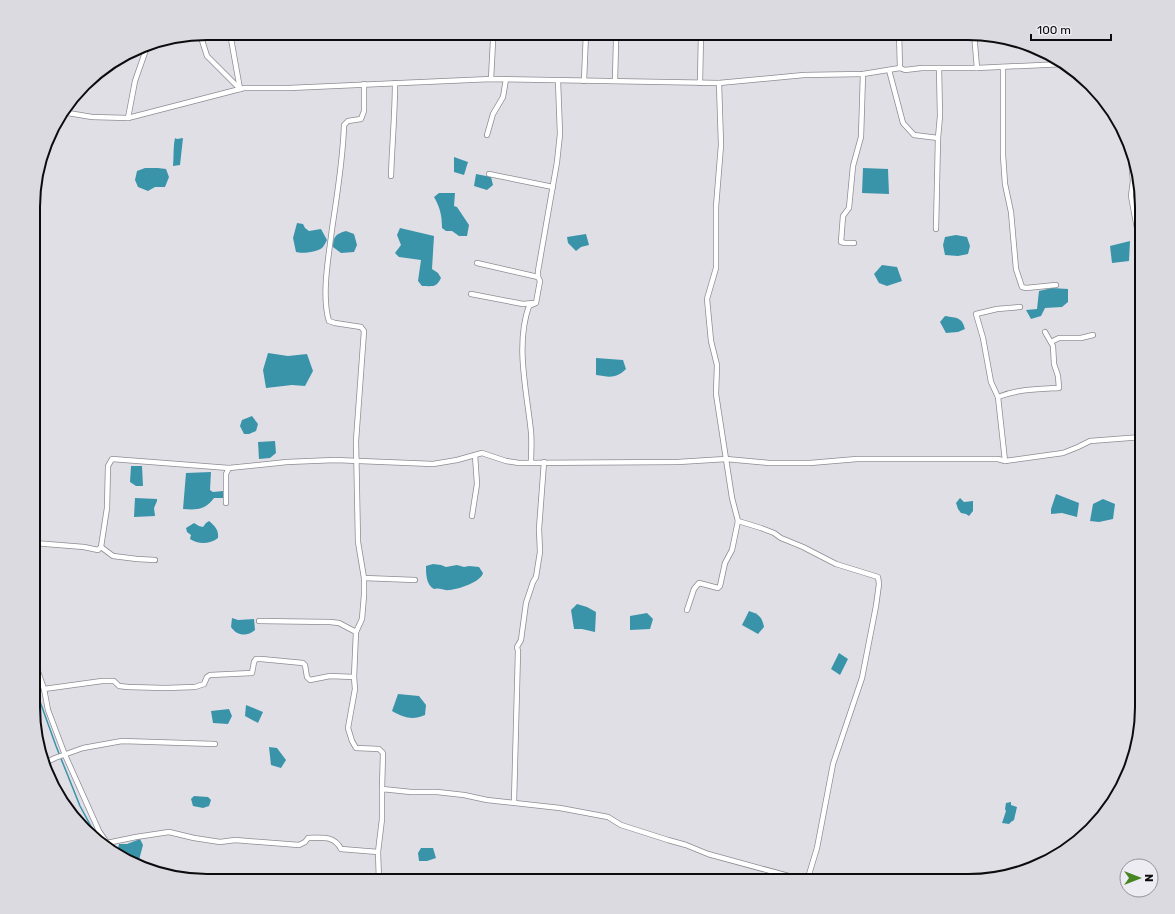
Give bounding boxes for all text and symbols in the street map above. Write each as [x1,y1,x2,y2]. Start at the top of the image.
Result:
scale bar [1031,16,1111,42]
text: 100 m [1037,23,1071,37]
north arrow [1119,858,1159,898]
text: N [1142,874,1155,882]

